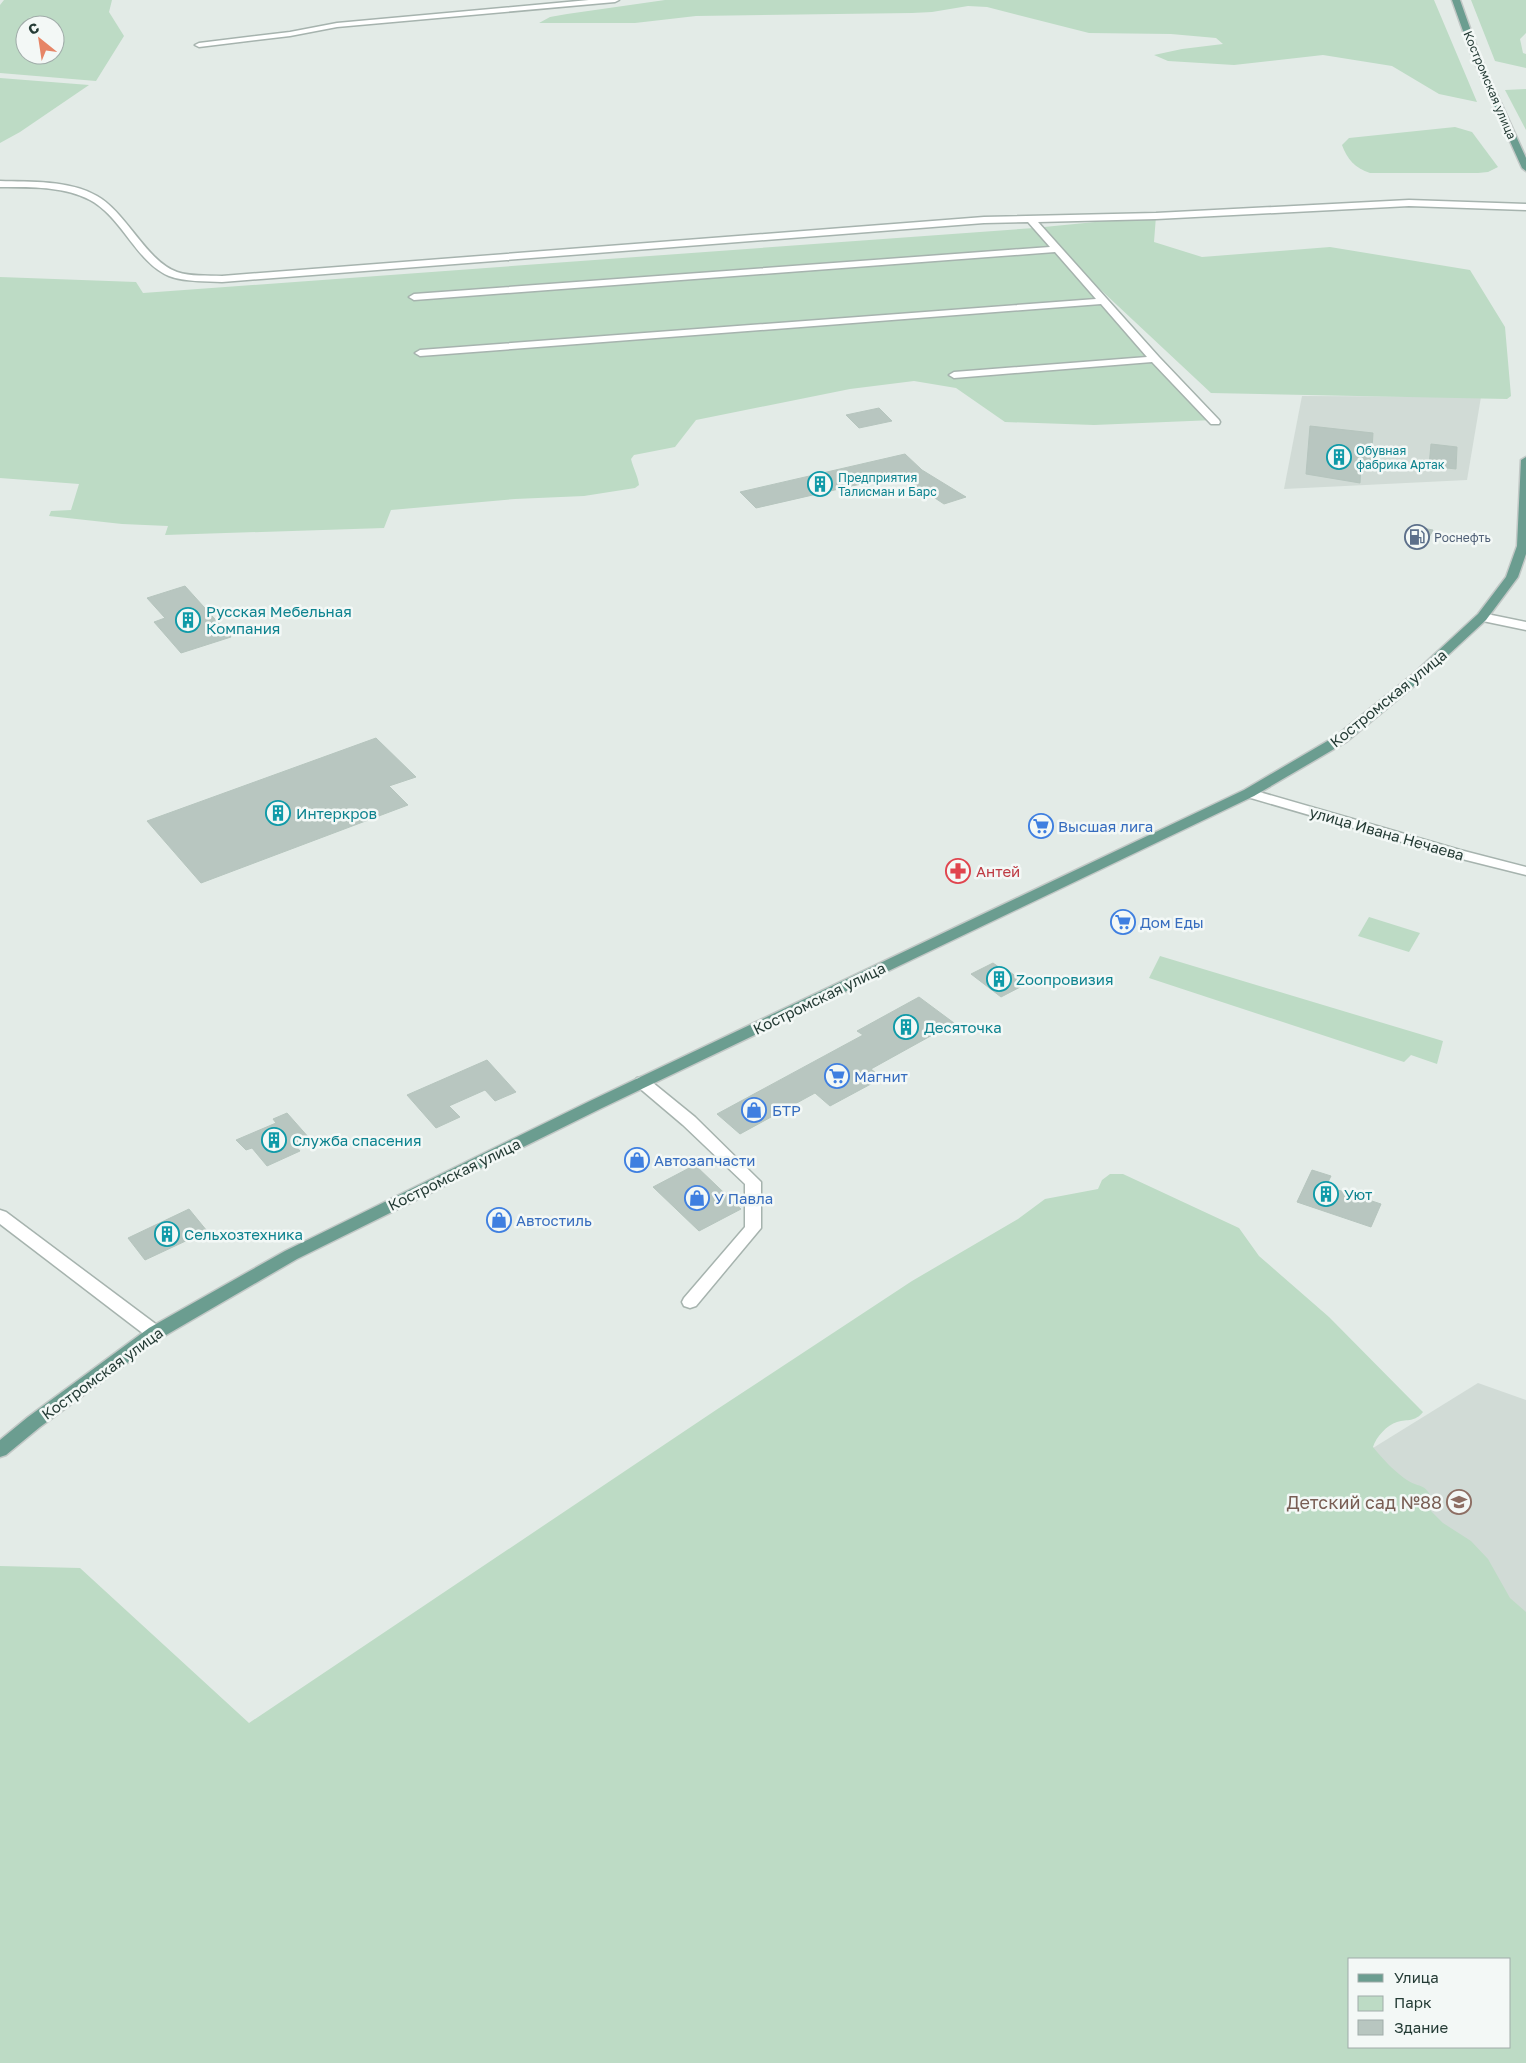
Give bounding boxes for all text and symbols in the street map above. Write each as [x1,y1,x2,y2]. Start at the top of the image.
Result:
north arrow [15,15,65,65]
text: С [25,18,42,38]
street label: Костромская улица [1460,29,1520,141]
place label: Обувная фабрика Артак [1356,443,1445,472]
building icon: Обувная фабрика Артак [1326,444,1352,470]
place label: Предприятия Талисман и Барс [838,470,937,499]
building icon: Предприятия Талисман и Барс [807,471,833,497]
fuel station icon: Роснефть [1404,524,1430,550]
place label: Роснефть [1434,530,1491,545]
place label: Русская Мебельная Компания [206,602,352,637]
building icon: Русская Мебельная Компания [175,607,201,633]
street label: Костромская улица [1326,645,1450,751]
building icon: Интеркров [265,800,291,826]
street label: улица Ивана Нечаева [1308,802,1466,864]
place label: Интеркров [296,804,377,822]
supermarket icon: Высшая лига [1028,813,1054,839]
place label: Высшая лига [1058,817,1153,835]
pharmacy icon: Антей [945,858,971,884]
place label: Антей [976,862,1020,880]
supermarket icon: Дом Еды [1110,909,1136,935]
place label: Дом Еды [1140,913,1204,931]
street label: Костромская улица [750,958,888,1038]
building icon: Zоопровизия [986,966,1012,992]
place label: Zоопровизия [1016,970,1113,988]
building icon: Десяточка [893,1014,919,1040]
place label: Десяточка [924,1018,1002,1036]
supermarket icon: Магнит [824,1063,850,1089]
place label: Магнит [854,1067,909,1085]
shop icon: БТР [741,1097,767,1123]
place label: БТР [772,1101,801,1119]
building icon: Служба спасения [261,1127,287,1153]
place label: Служба спасения [292,1131,421,1149]
street label: Костромская улица [385,1134,523,1214]
shop icon: Автозапчасти [624,1147,650,1173]
place label: Автозапчасти [654,1151,755,1169]
building icon: Уют [1313,1181,1339,1207]
shop icon: У Павла [684,1185,710,1211]
place label: Уют [1344,1185,1373,1203]
place label: У Павла [714,1189,773,1207]
shop icon: Автостиль [486,1207,512,1233]
place label: Автостиль [516,1211,592,1229]
building icon: Сельхозтехника [154,1221,180,1247]
place label: Сельхозтехника [184,1225,303,1243]
street label: Костромская улица [38,1323,166,1423]
school or university icon: Детский сад №88 [1446,1489,1472,1515]
place label: Детский сад №88 [1286,1491,1442,1513]
legend [1348,1958,1511,2048]
text: Улица [1394,1968,1439,1986]
text: Парк [1394,1993,1432,2011]
text: Здание [1394,2018,1448,2036]

